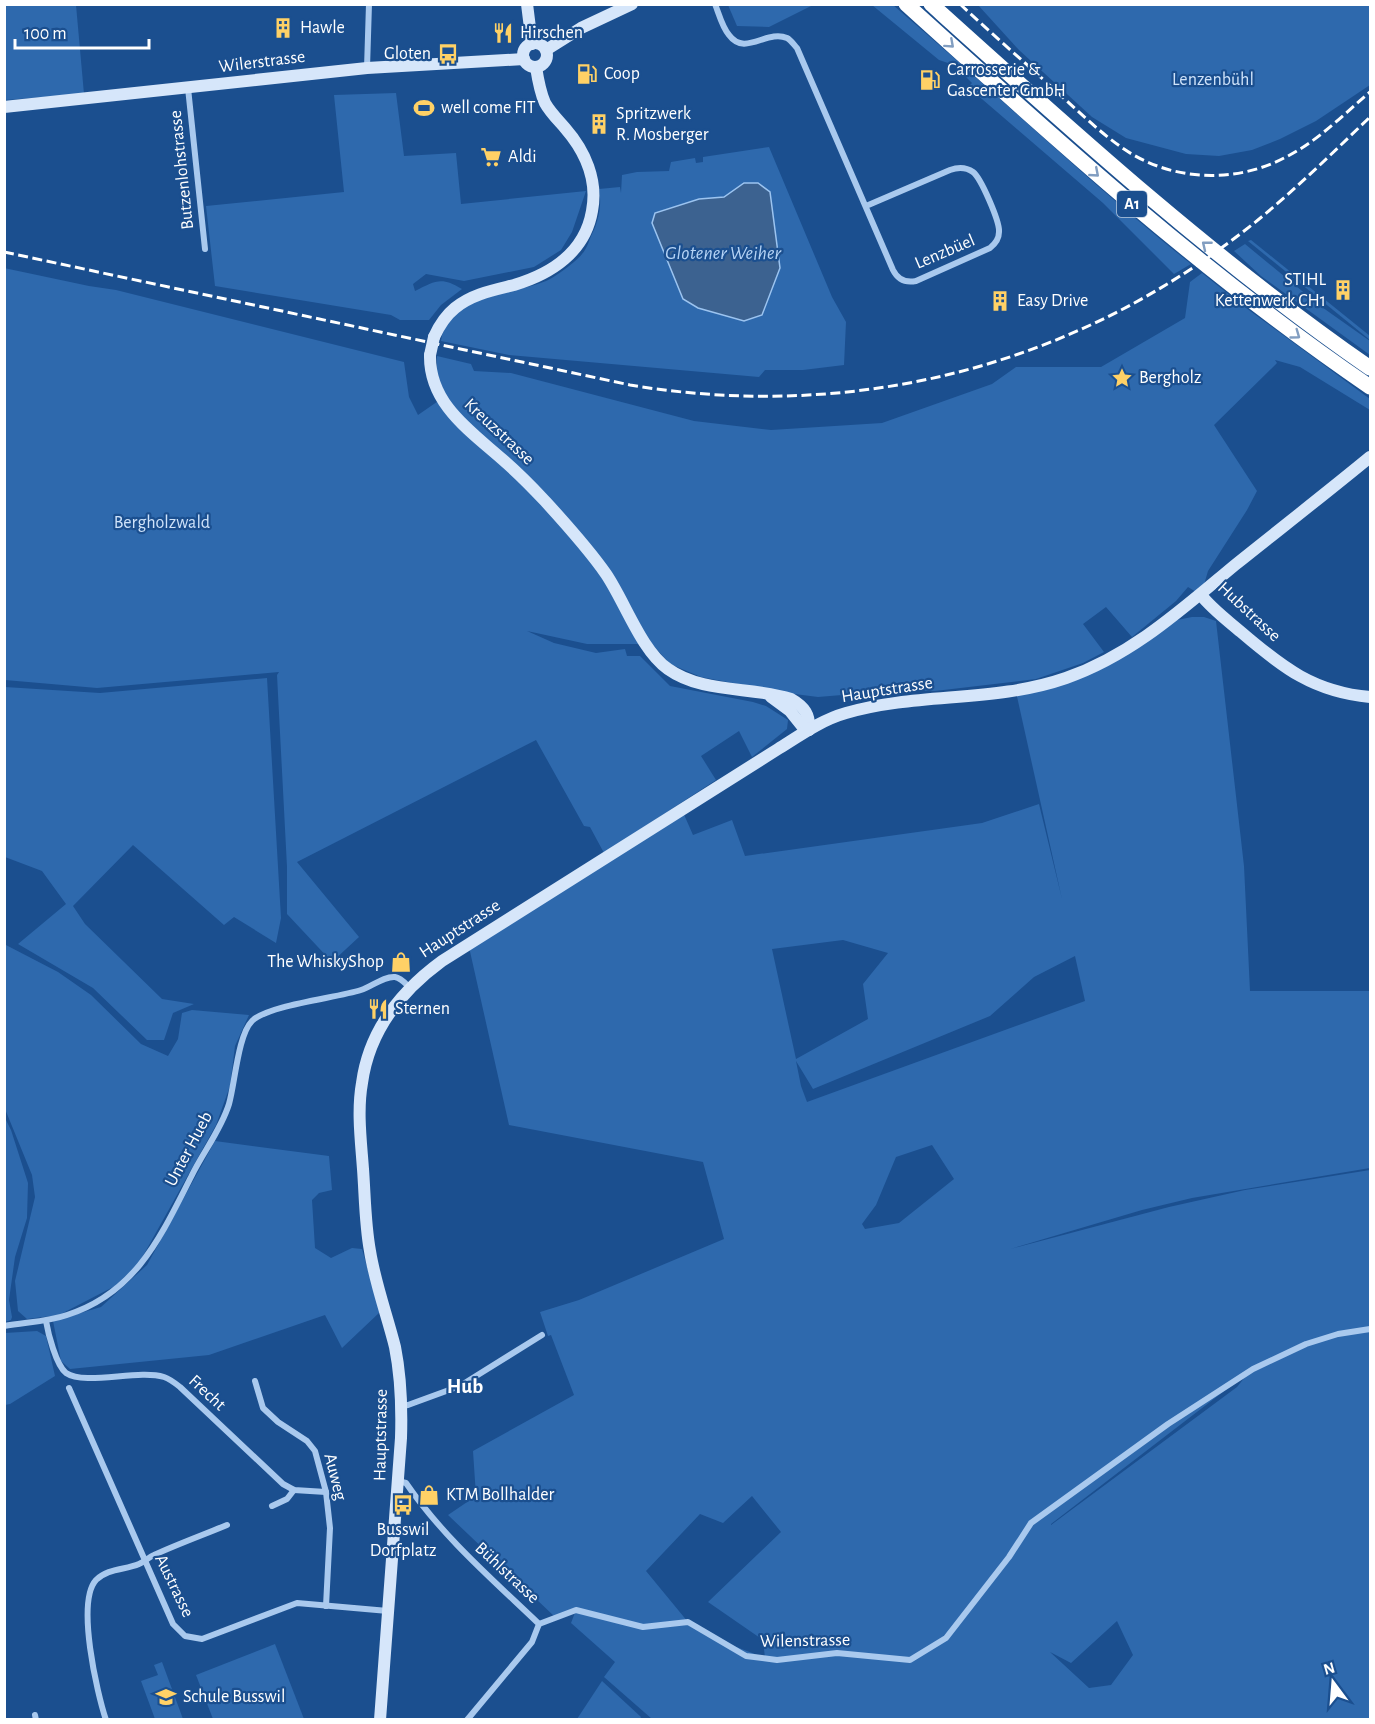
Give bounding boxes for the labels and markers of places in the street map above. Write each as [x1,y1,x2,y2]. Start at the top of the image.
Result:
building icon: Hawle [271,16,295,40]
place label: Hawle [300,19,345,37]
restaurant icon: Hirschen [491,21,515,45]
place label: Hirschen [520,24,583,42]
bus stop icon: Gloten [436,42,460,66]
place label: Gloten [384,45,431,63]
place label: Carrosserie & Gascenter GmbH [947,61,1066,100]
fuel station icon: Coop [575,62,599,86]
place label: Coop [604,65,640,83]
fuel station icon: Carrosserie & Gascenter GmbH [918,68,942,92]
sports icon: well come FIT [412,96,436,120]
place label: well come FIT [441,99,536,117]
place label: Spritzwerk R. Mosberger [616,105,709,144]
building icon: Spritzwerk R. Mosberger [587,112,611,136]
supermarket icon: Aldi [479,145,503,169]
place label: Aldi [508,148,537,166]
place label: STIHL Kettenwerk CH1 [1215,271,1327,310]
building icon: STIHL Kettenwerk CH1 [1331,278,1355,302]
building icon: Easy Drive [988,289,1012,313]
place label: Easy Drive [1017,292,1088,310]
place icon: Bergholz [1110,366,1134,390]
place label: Bergholz [1139,369,1201,387]
shop icon: The WhiskyShop [389,950,413,974]
place label: The WhiskyShop [267,953,384,971]
restaurant icon: Sternen [366,997,390,1021]
place label: Sternen [395,1000,450,1018]
shop icon: KTM Bollhalder [417,1483,441,1507]
place label: KTM Bollhalder [446,1486,555,1504]
bus stop icon: Busswil Dorfplatz [391,1493,415,1517]
place label: Busswil Dorfplatz [370,1521,436,1560]
school or university icon: Schule Busswil [154,1685,178,1709]
place label: Schule Busswil [183,1688,285,1706]

